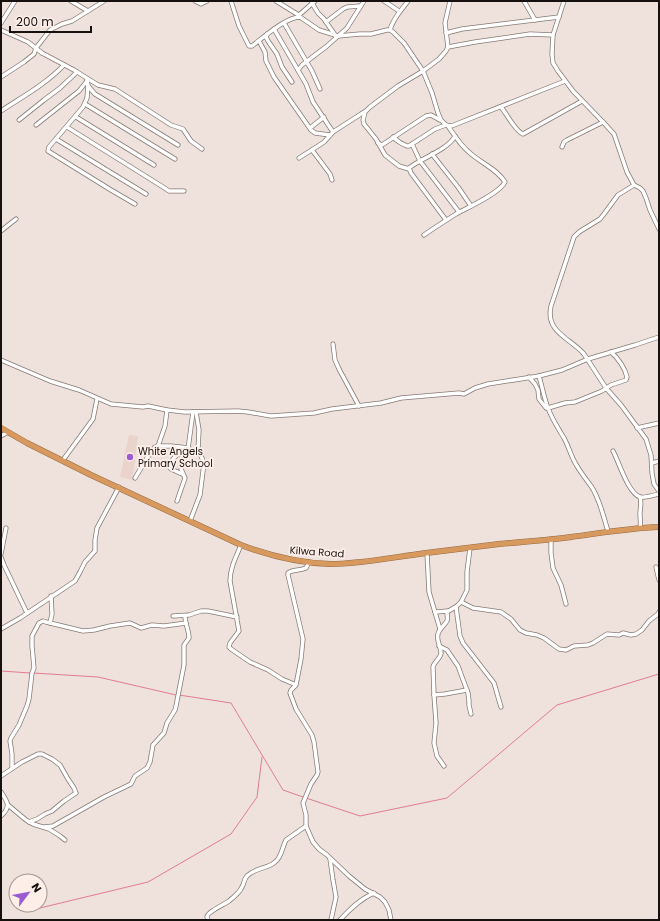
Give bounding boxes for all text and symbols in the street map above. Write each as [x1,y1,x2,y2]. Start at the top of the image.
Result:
scale bar [10,8,91,34]
text: 200 m [16,13,54,30]
place label: White Angels Primary School [138,444,213,471]
marker: White Angels Primary School [125,452,135,462]
street label: Kilwa Road [289,543,345,561]
north arrow [8,873,48,913]
text: N [28,880,45,895]

